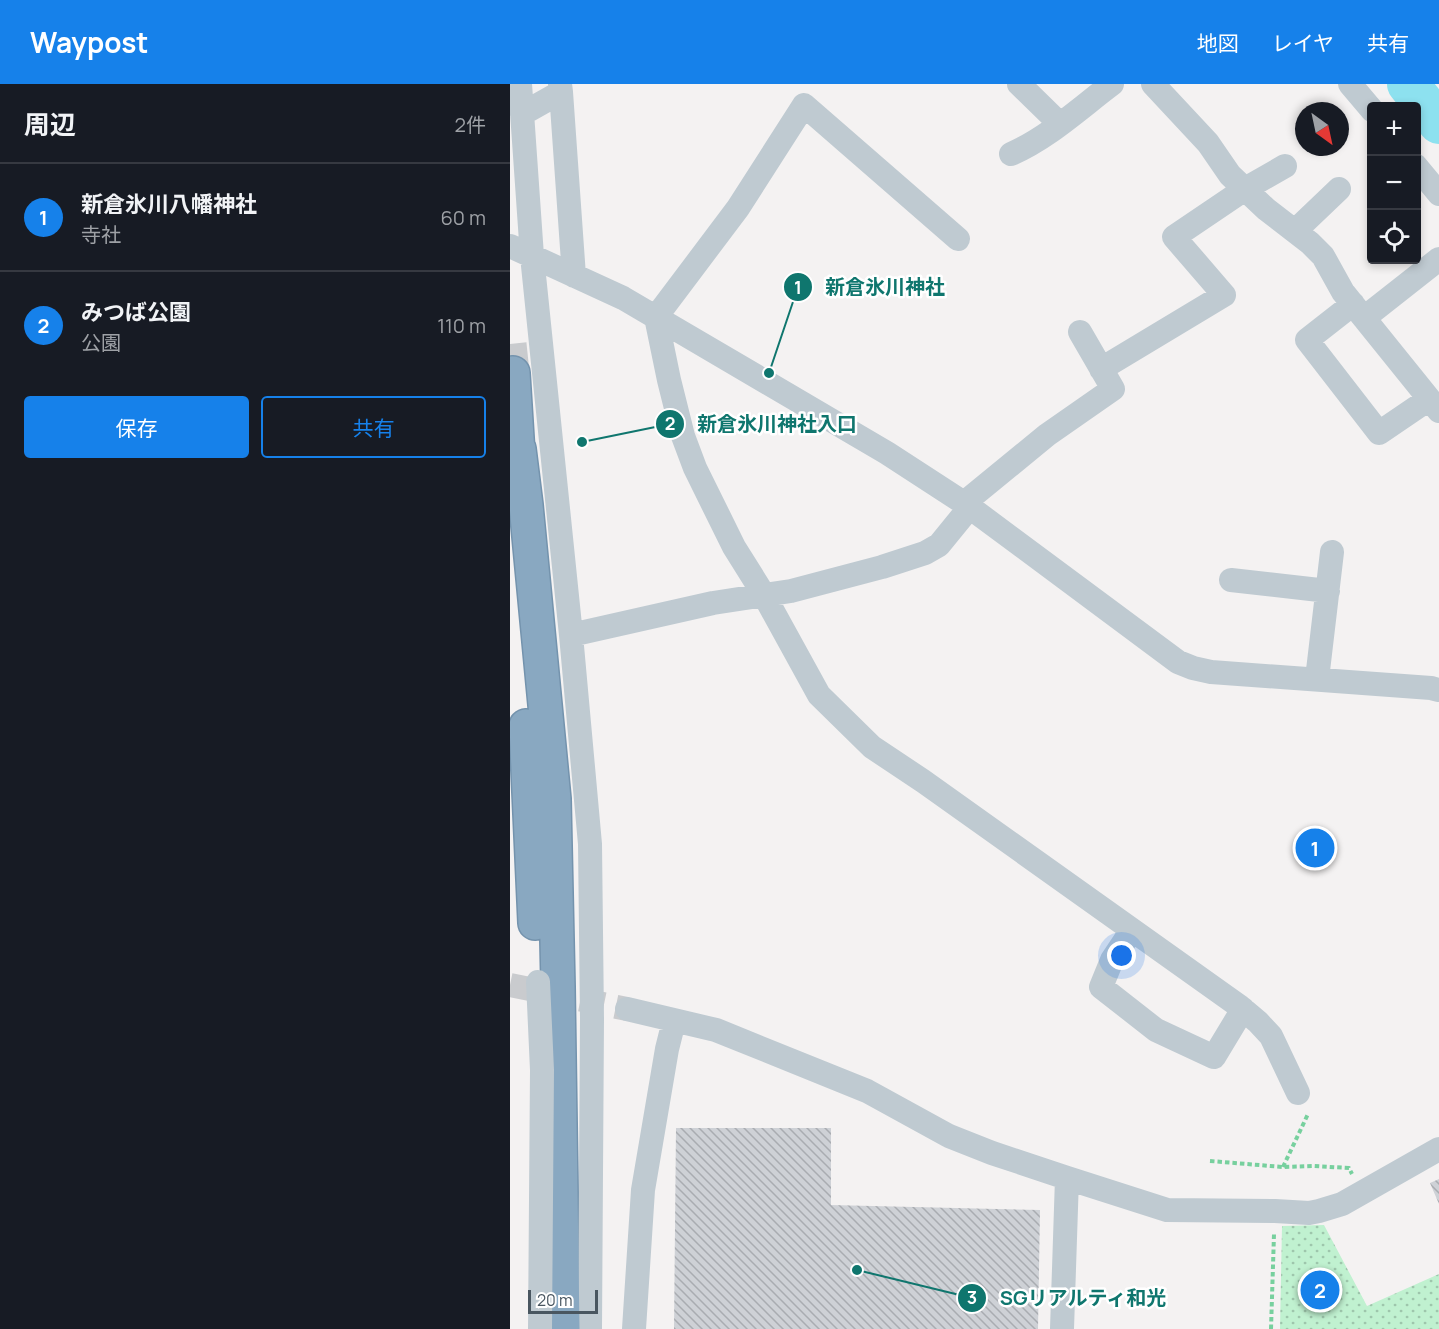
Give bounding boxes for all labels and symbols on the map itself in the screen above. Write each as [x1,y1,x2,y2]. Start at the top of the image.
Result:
north arrow [1295,102,1349,156]
callout: 新倉氷川神社 [783,268,957,306]
text: 新倉氷川神社 [825,273,945,300]
text: 1 [794,275,802,299]
callout: 新倉氷川神社入口 [655,405,869,443]
text: 新倉氷川神社入口 [697,410,857,437]
text: 2 [665,411,675,435]
pin: 1 [1296,826,1334,870]
your location [1107,941,1136,970]
pin: 2 [1300,1268,1340,1312]
callout: SGリアルティ和光 [957,1279,1178,1317]
text: SGリアルティ和光 [1000,1284,1166,1311]
text: 3 [967,1285,977,1309]
scale bar [528,1287,598,1314]

